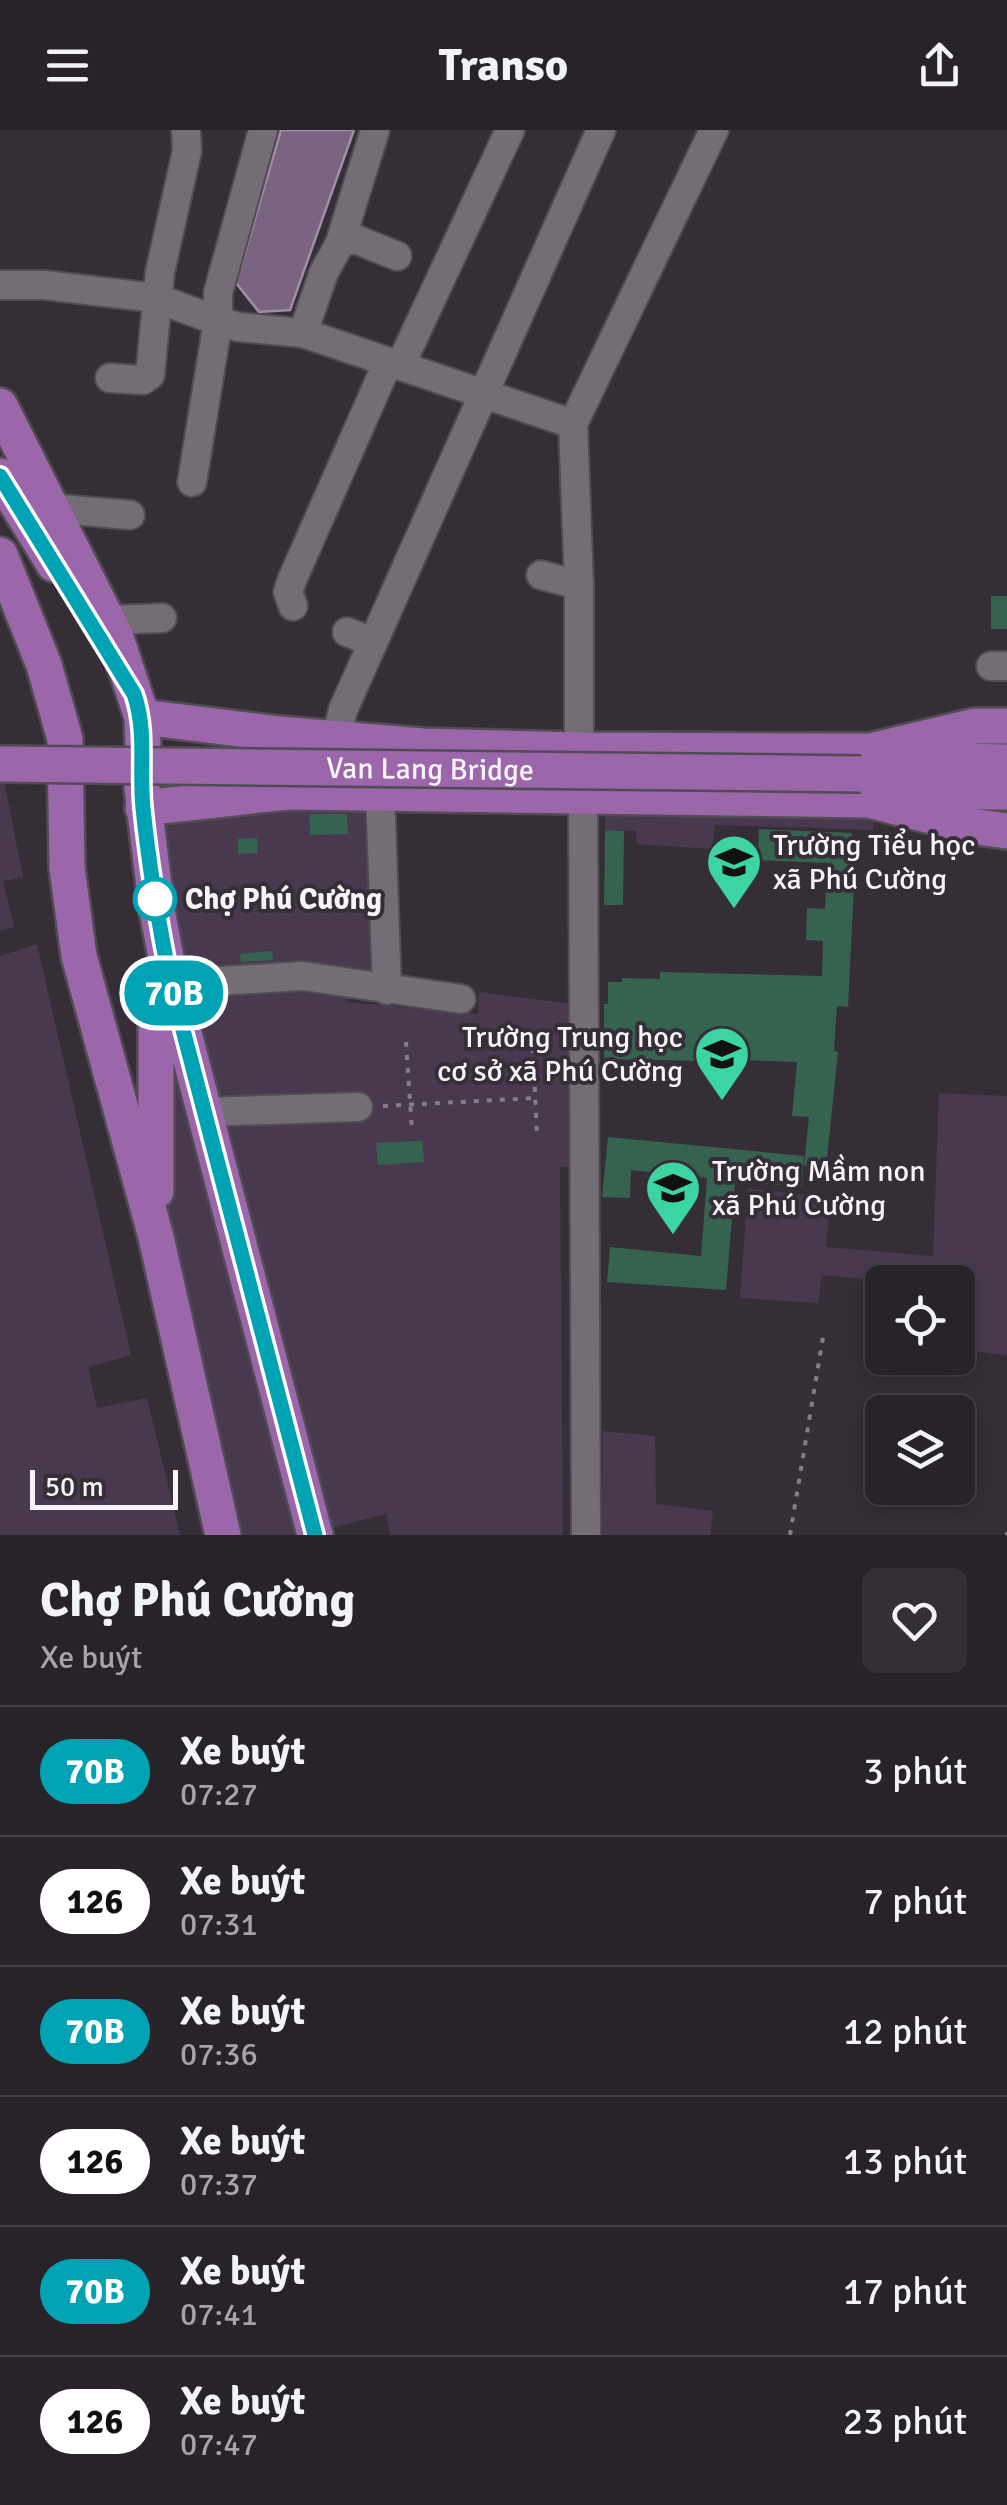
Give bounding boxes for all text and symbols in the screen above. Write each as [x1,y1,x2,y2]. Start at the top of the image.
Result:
icon: menu [40,38,95,93]
text: Transo [439,38,568,93]
icon: share [912,38,967,93]
street label: Van Lang Bridge [326,749,534,789]
place label: Trường Tiểu học xã Phú Cường [773,827,975,898]
school or university icon: Trường Tiểu học xã Phú Cường [704,832,764,911]
marker: Chợ Phú Cường [134,878,176,920]
place label: Chợ Phú Cường [185,881,382,918]
line badge: 70B [116,960,232,1026]
text: 70B [144,972,204,1015]
place label: Trường Trung học cơ sở xã Phú Cường [437,1019,683,1090]
school or university icon: Trường Trung học cơ sở xã Phú Cường [692,1024,752,1103]
place label: Trường Mầm non xã Phú Cường [712,1153,926,1224]
school or university icon: Trường Mầm non xã Phú Cường [643,1158,703,1237]
map controls [865,1265,975,1505]
button: locate [865,1265,975,1375]
button: layers [865,1395,975,1505]
scale bar [30,1465,178,1510]
text: 50 m [45,1470,104,1504]
button: heart [862,1568,967,1673]
text: Chợ Phú Cường [40,1571,355,1630]
text: Xe buýt [40,1638,142,1677]
text: Xe buýt [180,1728,305,1775]
text: 3 phút [863,1748,967,1795]
text: 70B [65,1750,125,1793]
text: 07:27 [180,1775,258,1814]
text: Xe buýt [180,1858,305,1905]
text: 7 phút [863,1878,967,1925]
text: 126 [67,1880,123,1923]
text: 07:31 [180,1905,258,1944]
text: Xe buýt [180,1988,305,2035]
text: 12 phút [843,2008,967,2055]
text: 70B [65,2010,125,2053]
text: 07:36 [180,2035,258,2074]
text: Xe buýt [180,2118,305,2165]
text: 13 phút [843,2138,967,2185]
text: 126 [67,2140,123,2183]
text: 07:37 [180,2165,258,2204]
text: Xe buýt [180,2248,305,2295]
text: 17 phút [843,2268,967,2315]
text: 70B [65,2270,125,2313]
text: 07:41 [180,2295,258,2334]
text: Xe buýt [180,2378,305,2425]
text: 23 phút [843,2398,967,2445]
text: 126 [67,2400,123,2443]
text: 07:47 [180,2425,258,2464]

